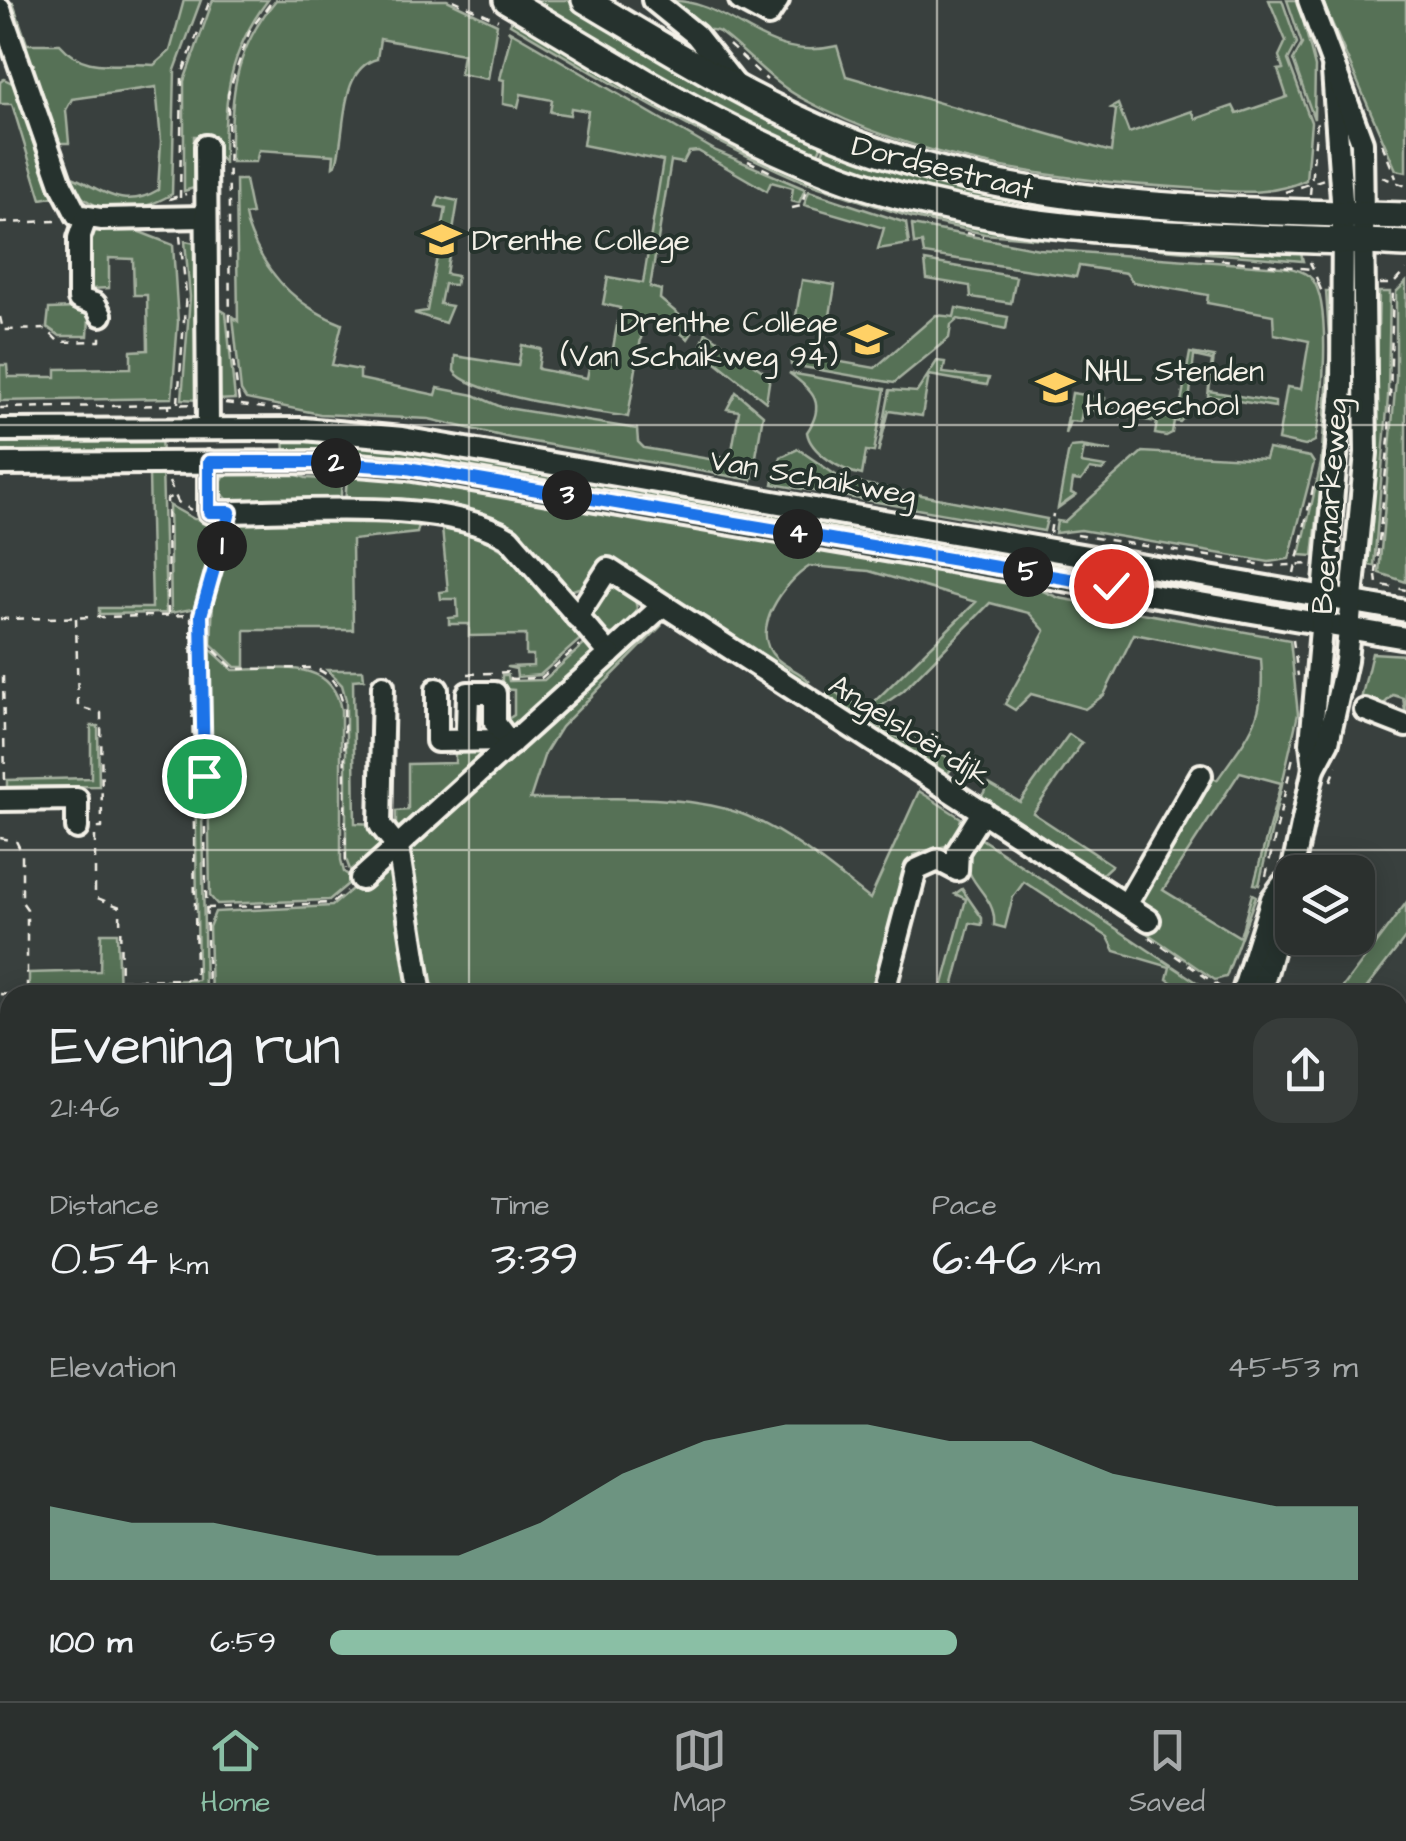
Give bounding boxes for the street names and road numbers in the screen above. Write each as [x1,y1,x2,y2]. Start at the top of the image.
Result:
street label: Dordsestraat [847,125,1038,211]
street label: Boermarkeweg [1301,396,1360,616]
street label: Van Schaikweg [706,439,919,518]
street label: Angelsloërdijk [820,664,999,798]

